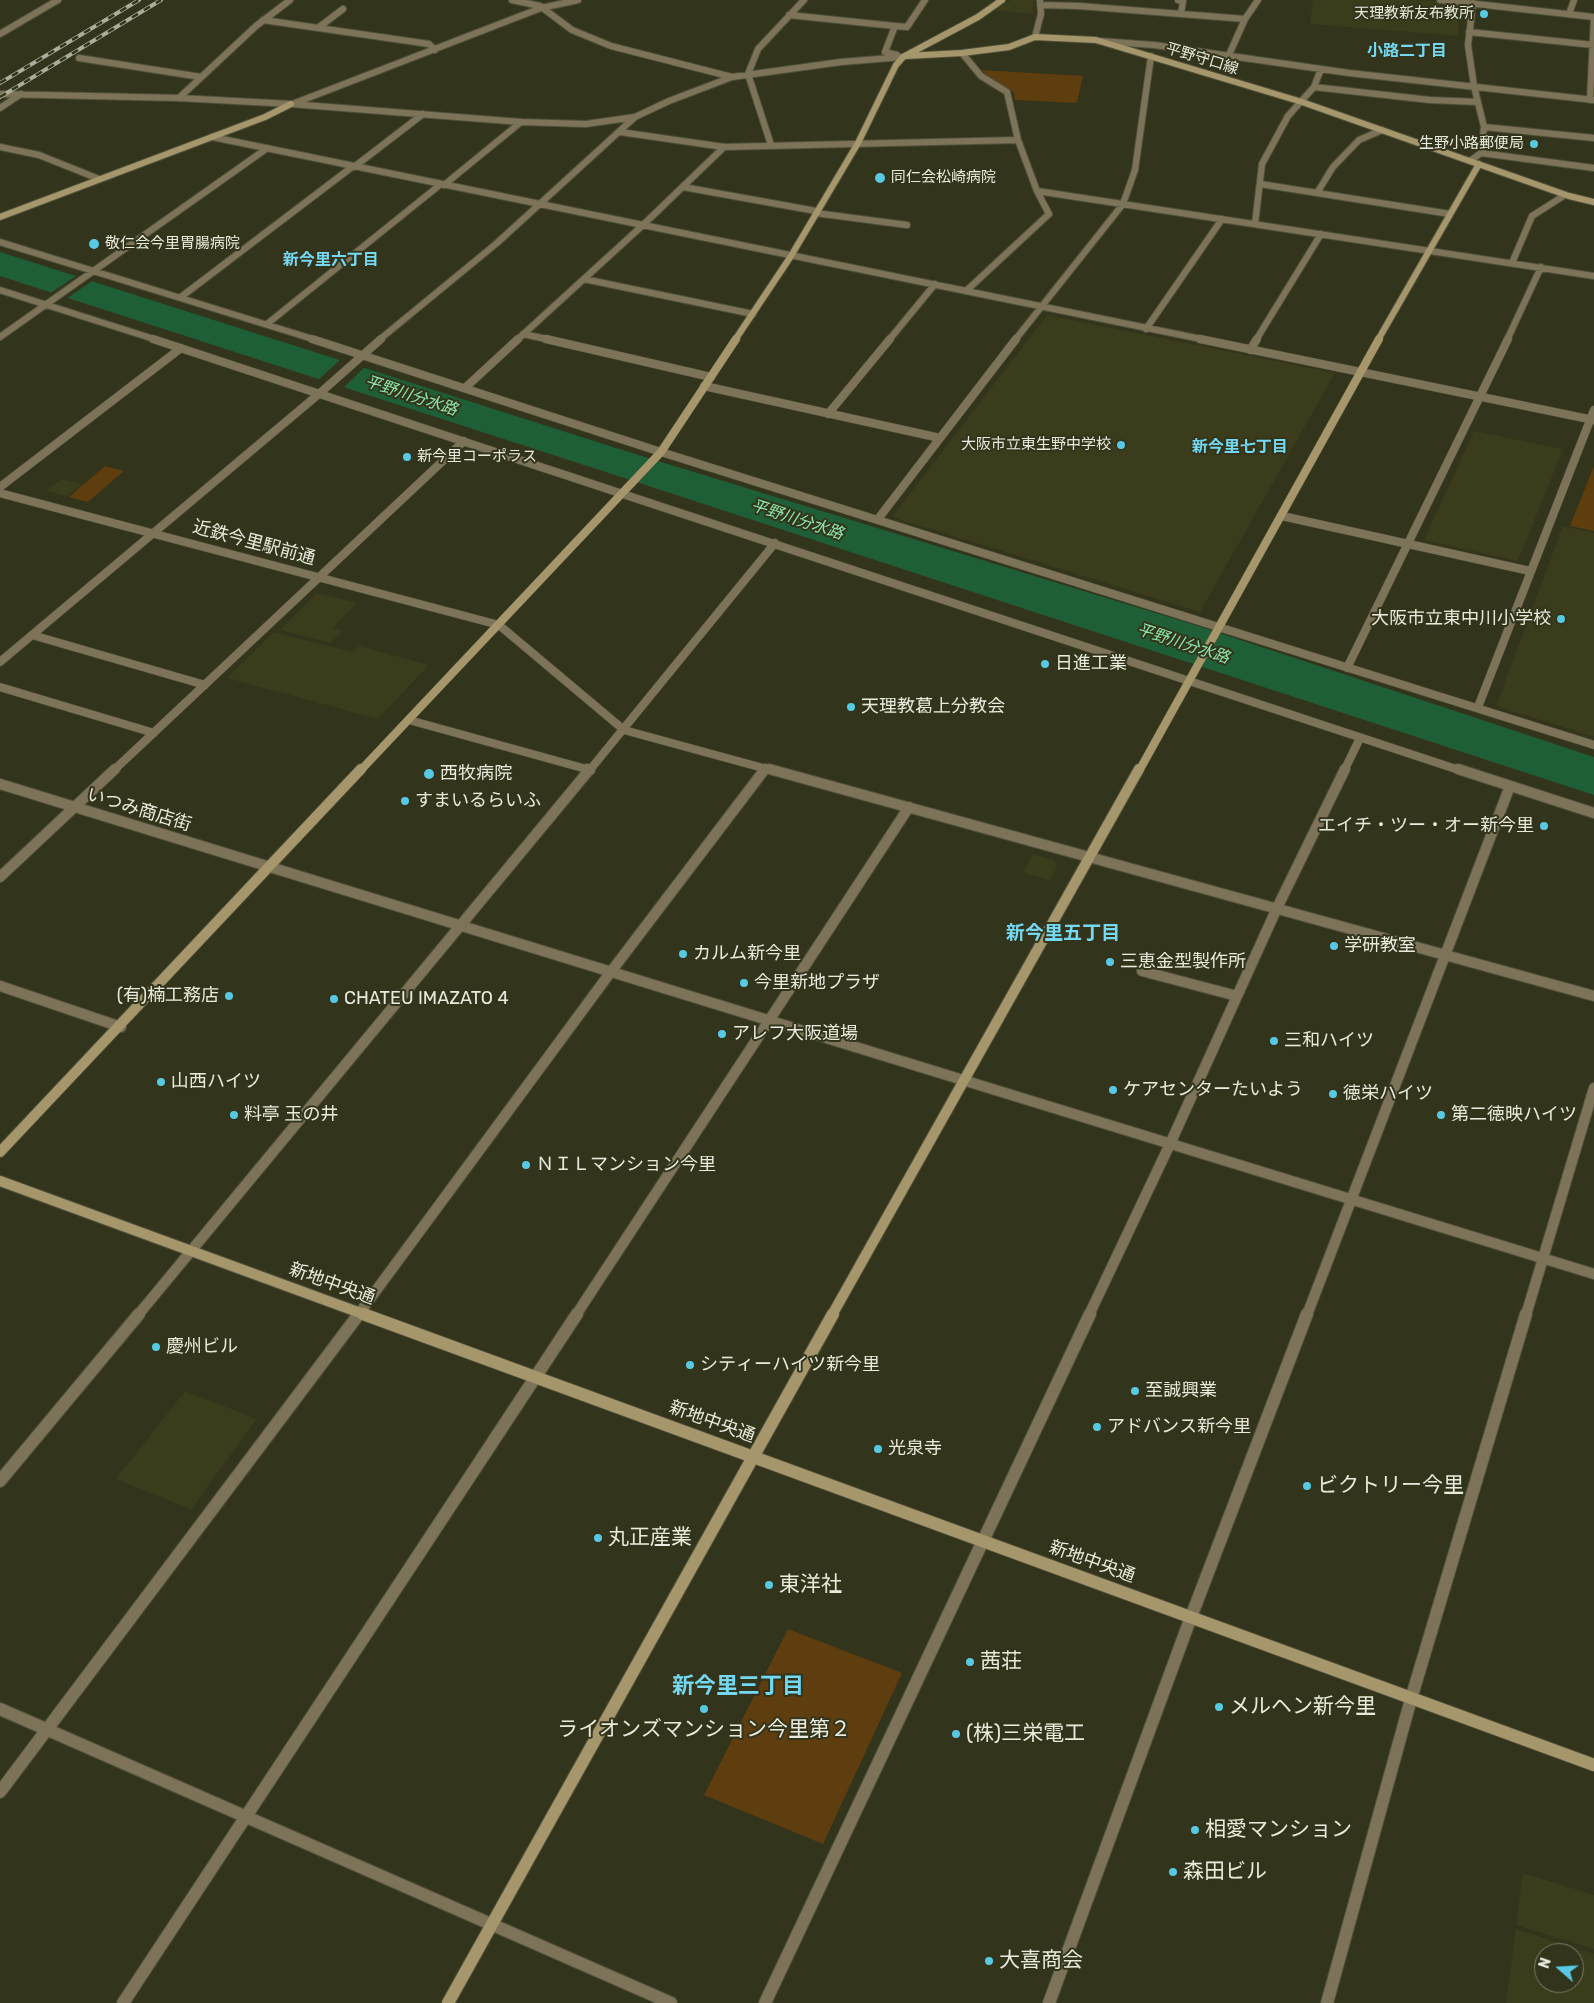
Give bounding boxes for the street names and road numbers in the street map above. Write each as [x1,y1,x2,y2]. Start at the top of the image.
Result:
street label: 平野守口線 [1164,39,1240,79]
street label: 近鉄今里駅前通 [190,516,318,570]
street label: いつみ商店街 [84,784,194,836]
street label: 新地中央通 [286,1258,378,1310]
street label: 新地中央通 [666,1396,758,1448]
street label: 新地中央通 [1046,1536,1138,1588]

